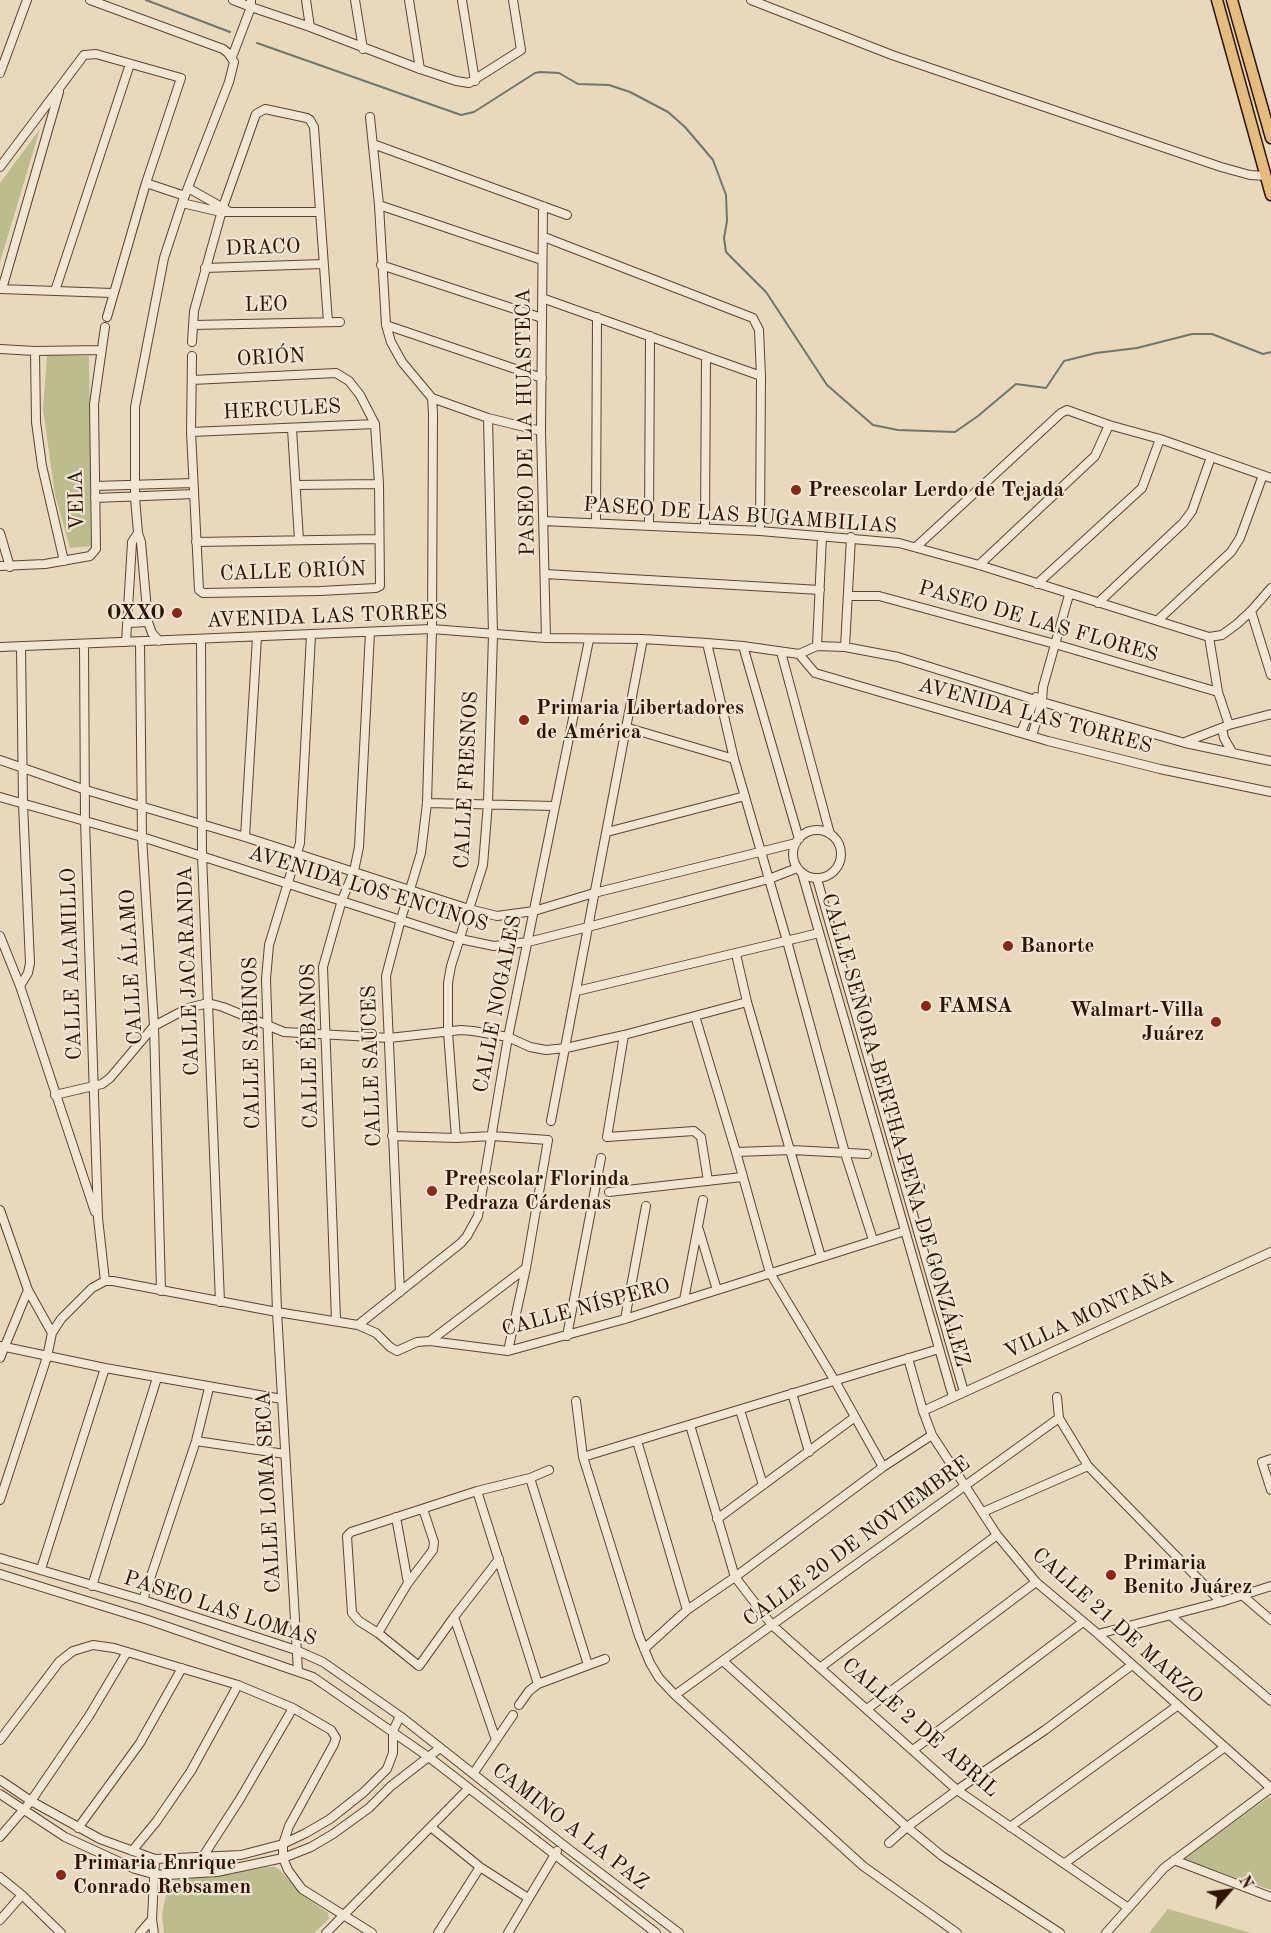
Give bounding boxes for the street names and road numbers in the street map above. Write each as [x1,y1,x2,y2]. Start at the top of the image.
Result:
street label: DRACO [225,234,301,262]
street label: PASEO DE LA HUASTECA [511,288,541,556]
street label: LEO [244,292,288,318]
street label: ORIÓN [236,344,306,372]
street label: HERCULES [222,394,342,426]
street label: VELA [63,469,91,531]
street label: PASEO DE LAS BUGAMBILIAS [582,492,898,540]
street label: CALLE ORIÓN [219,557,367,587]
street label: PASEO DE LAS FLORES [915,576,1161,668]
street label: AVENIDA LAS TORRES [206,600,448,634]
street label: AVENIDA LAS TORRES [915,673,1155,759]
street label: CALLE FRESNOS [450,690,484,870]
street label: AVENIDA LOS ENCINOS [245,841,491,937]
street label: CALLE JACARANDA [173,866,205,1076]
street label: CALLE ALAMILLO [56,867,88,1061]
street label: CALLE ÁLAMO [115,888,149,1046]
street label: CALLE SEÑORA BERTHA PEÑA DE GONZÁLEZ [815,890,975,1370]
street label: CALLE NOGALES [468,913,528,1095]
street label: CALLE SABINOS [238,956,266,1130]
street label: CALLE ÉBANOS [296,963,324,1129]
street label: CALLE SAUCES [357,985,387,1147]
street label: VILLA MONTAÑA [1000,1265,1178,1365]
street label: CALLE NÍSPERO [499,1273,673,1343]
street label: CALLE LOMA SECA [251,1390,287,1594]
street label: CALLE 20 DE NOVIEMBRE [739,1451,975,1633]
street label: CALLE 21 DE MARZO [1026,1542,1208,1710]
street label: PASEO LAS LOMAS [120,1566,320,1652]
street label: CALLE 2 DE ABRIL [836,1653,1004,1803]
street label: CAMINO A LA PAZ [487,1758,653,1896]

